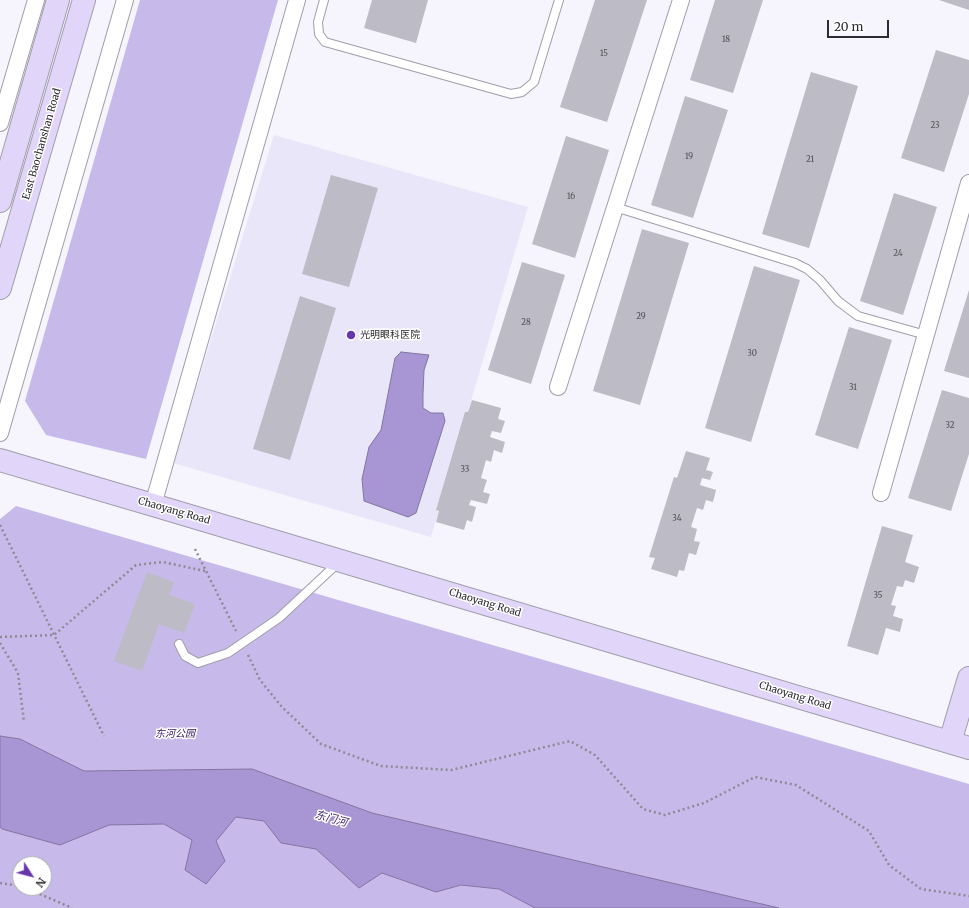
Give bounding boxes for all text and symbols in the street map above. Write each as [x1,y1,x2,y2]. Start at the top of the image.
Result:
scale bar [829,12,891,38]
text: 20 m [834,19,863,34]
house number: 18 [722,35,730,45]
house number: 15 [600,49,608,59]
street label: East Baochanshan Road [20,87,64,201]
house number: 23 [930,121,940,131]
house number: 19 [685,152,693,162]
house number: 21 [806,155,814,165]
house number: 16 [567,192,575,202]
house number: 24 [893,249,903,259]
house number: 29 [636,312,646,322]
house number: 28 [521,318,531,328]
marker: 光明眼科医院 [345,329,357,341]
place label: 光明眼科医院 [360,329,420,341]
house number: 30 [747,349,757,359]
house number: 31 [849,383,857,393]
house number: 32 [945,421,955,431]
house number: 33 [461,465,469,475]
street label: Chaoyang Road [137,495,211,527]
house number: 34 [672,514,682,524]
street label: Chaoyang Road [448,586,522,620]
house number: 35 [874,591,882,601]
street label: Chaoyang Road [758,679,832,713]
park label: 东河公园 [155,728,195,740]
water label: 东门河 [313,808,349,830]
north arrow [12,856,52,896]
text: N [33,875,49,890]

